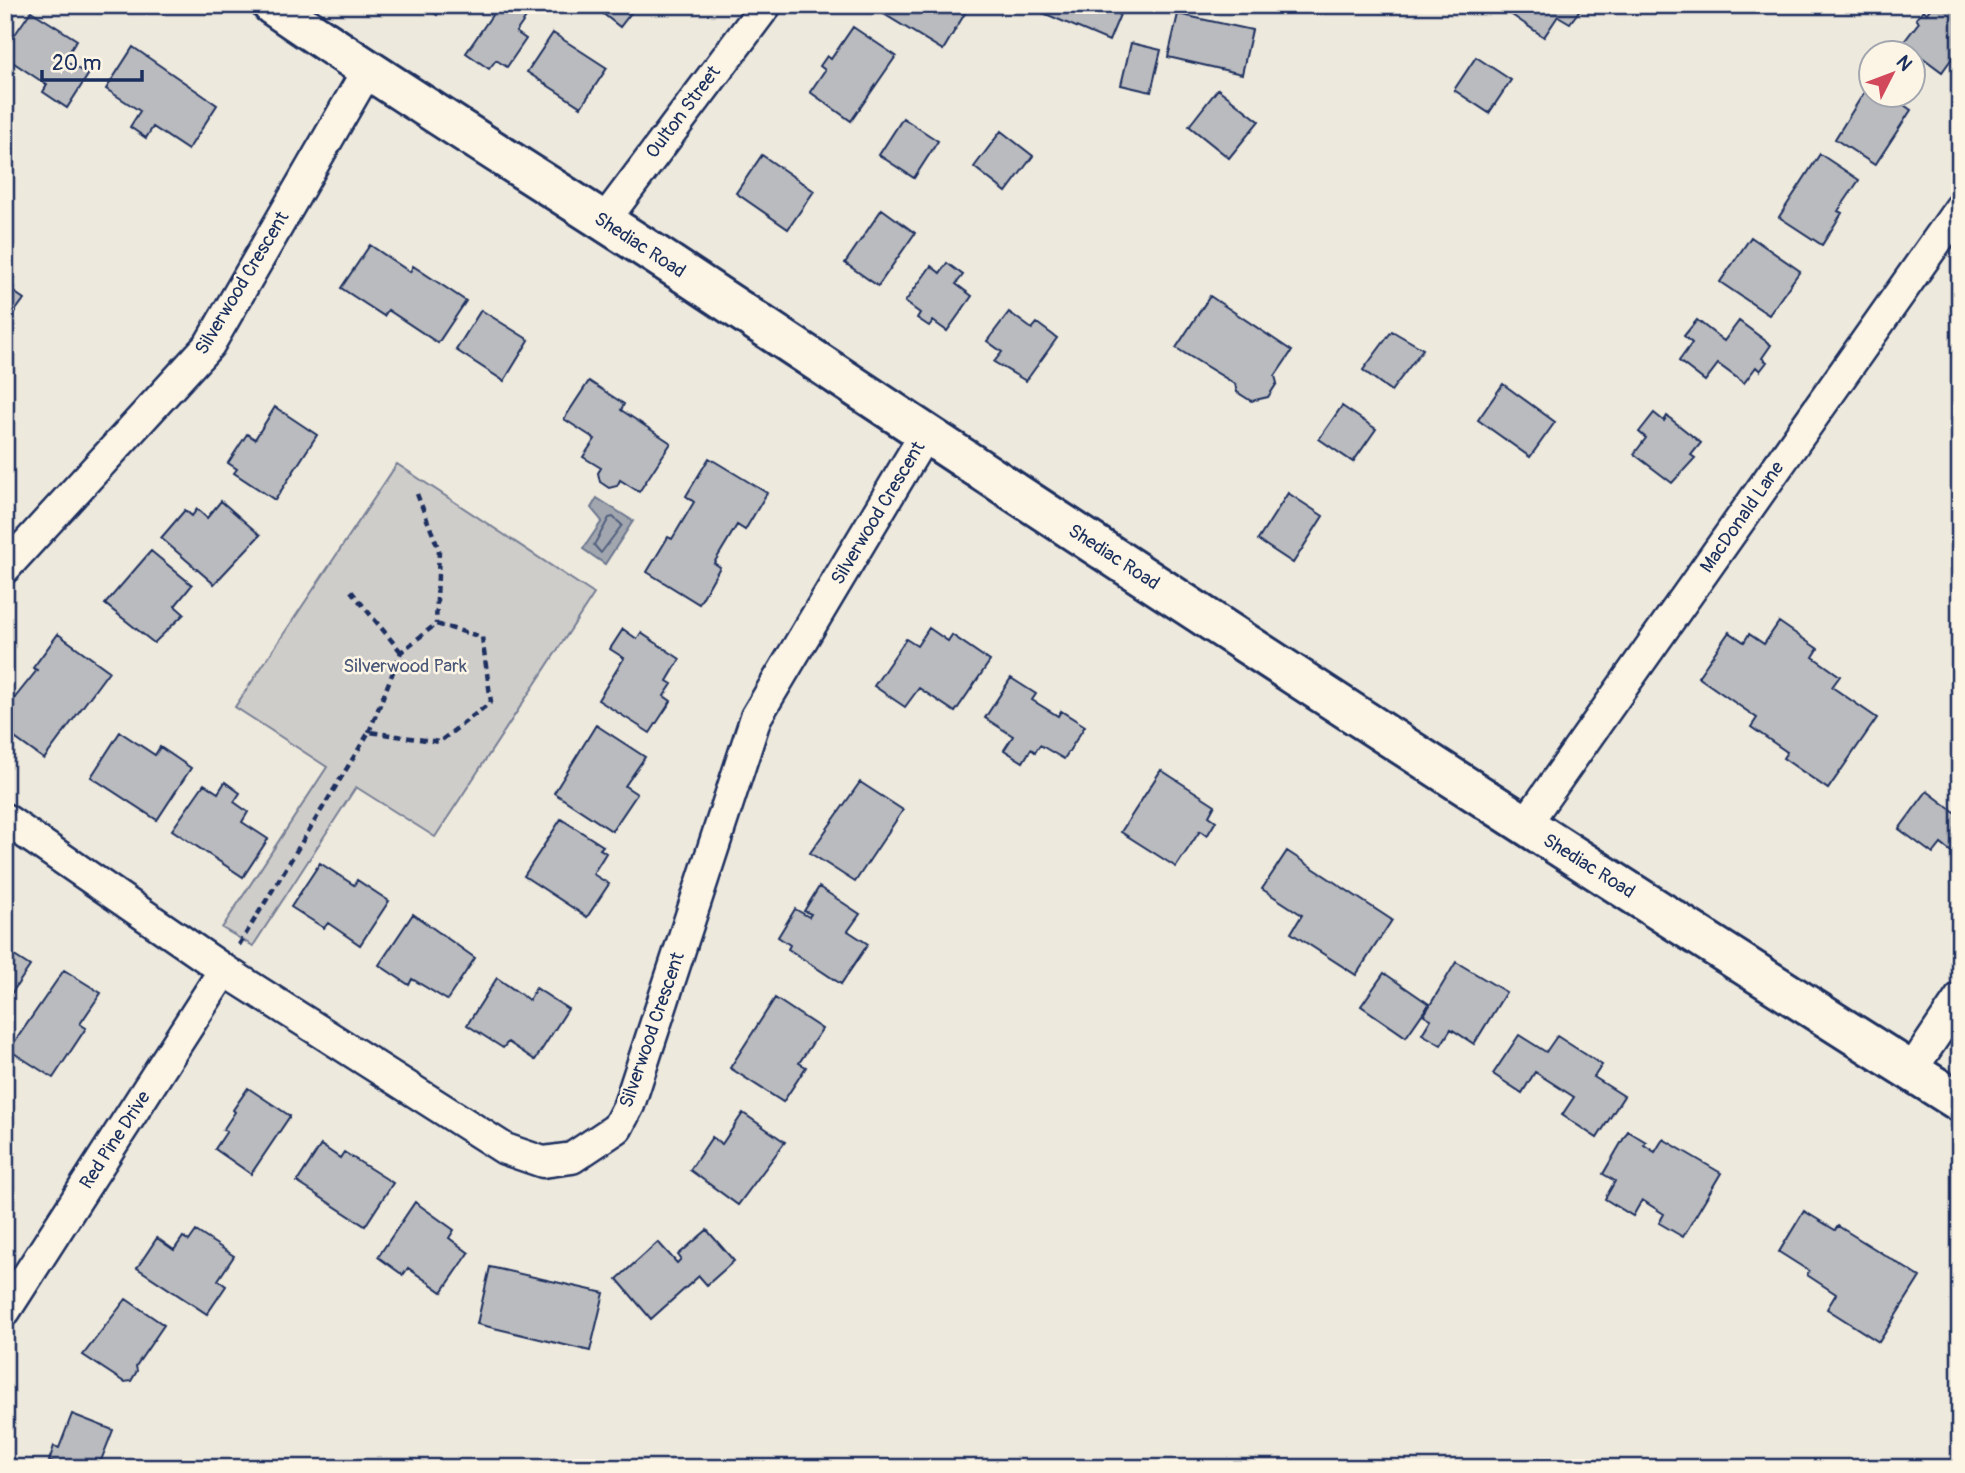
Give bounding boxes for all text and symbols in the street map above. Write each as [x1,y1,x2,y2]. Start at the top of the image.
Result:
scale bar [42,38,142,82]
north arrow [1856,38,1926,108]
text: 20 m [52,50,101,77]
text: N [1891,50,1917,76]
street label: Oulton Street [640,60,726,163]
street label: Silverwood Crescent [190,207,294,359]
street label: Shediac Road [590,207,690,283]
street label: Silverwood Crescent [826,437,930,589]
street label: MacDonald Lane [1695,456,1790,577]
street label: Shediac Road [1064,519,1164,595]
park label: Silverwood Park [343,654,467,678]
street label: Shediac Road [1539,828,1639,904]
street label: Silverwood Crescent [614,949,690,1111]
street label: Red Pine Drive [74,1086,156,1194]

